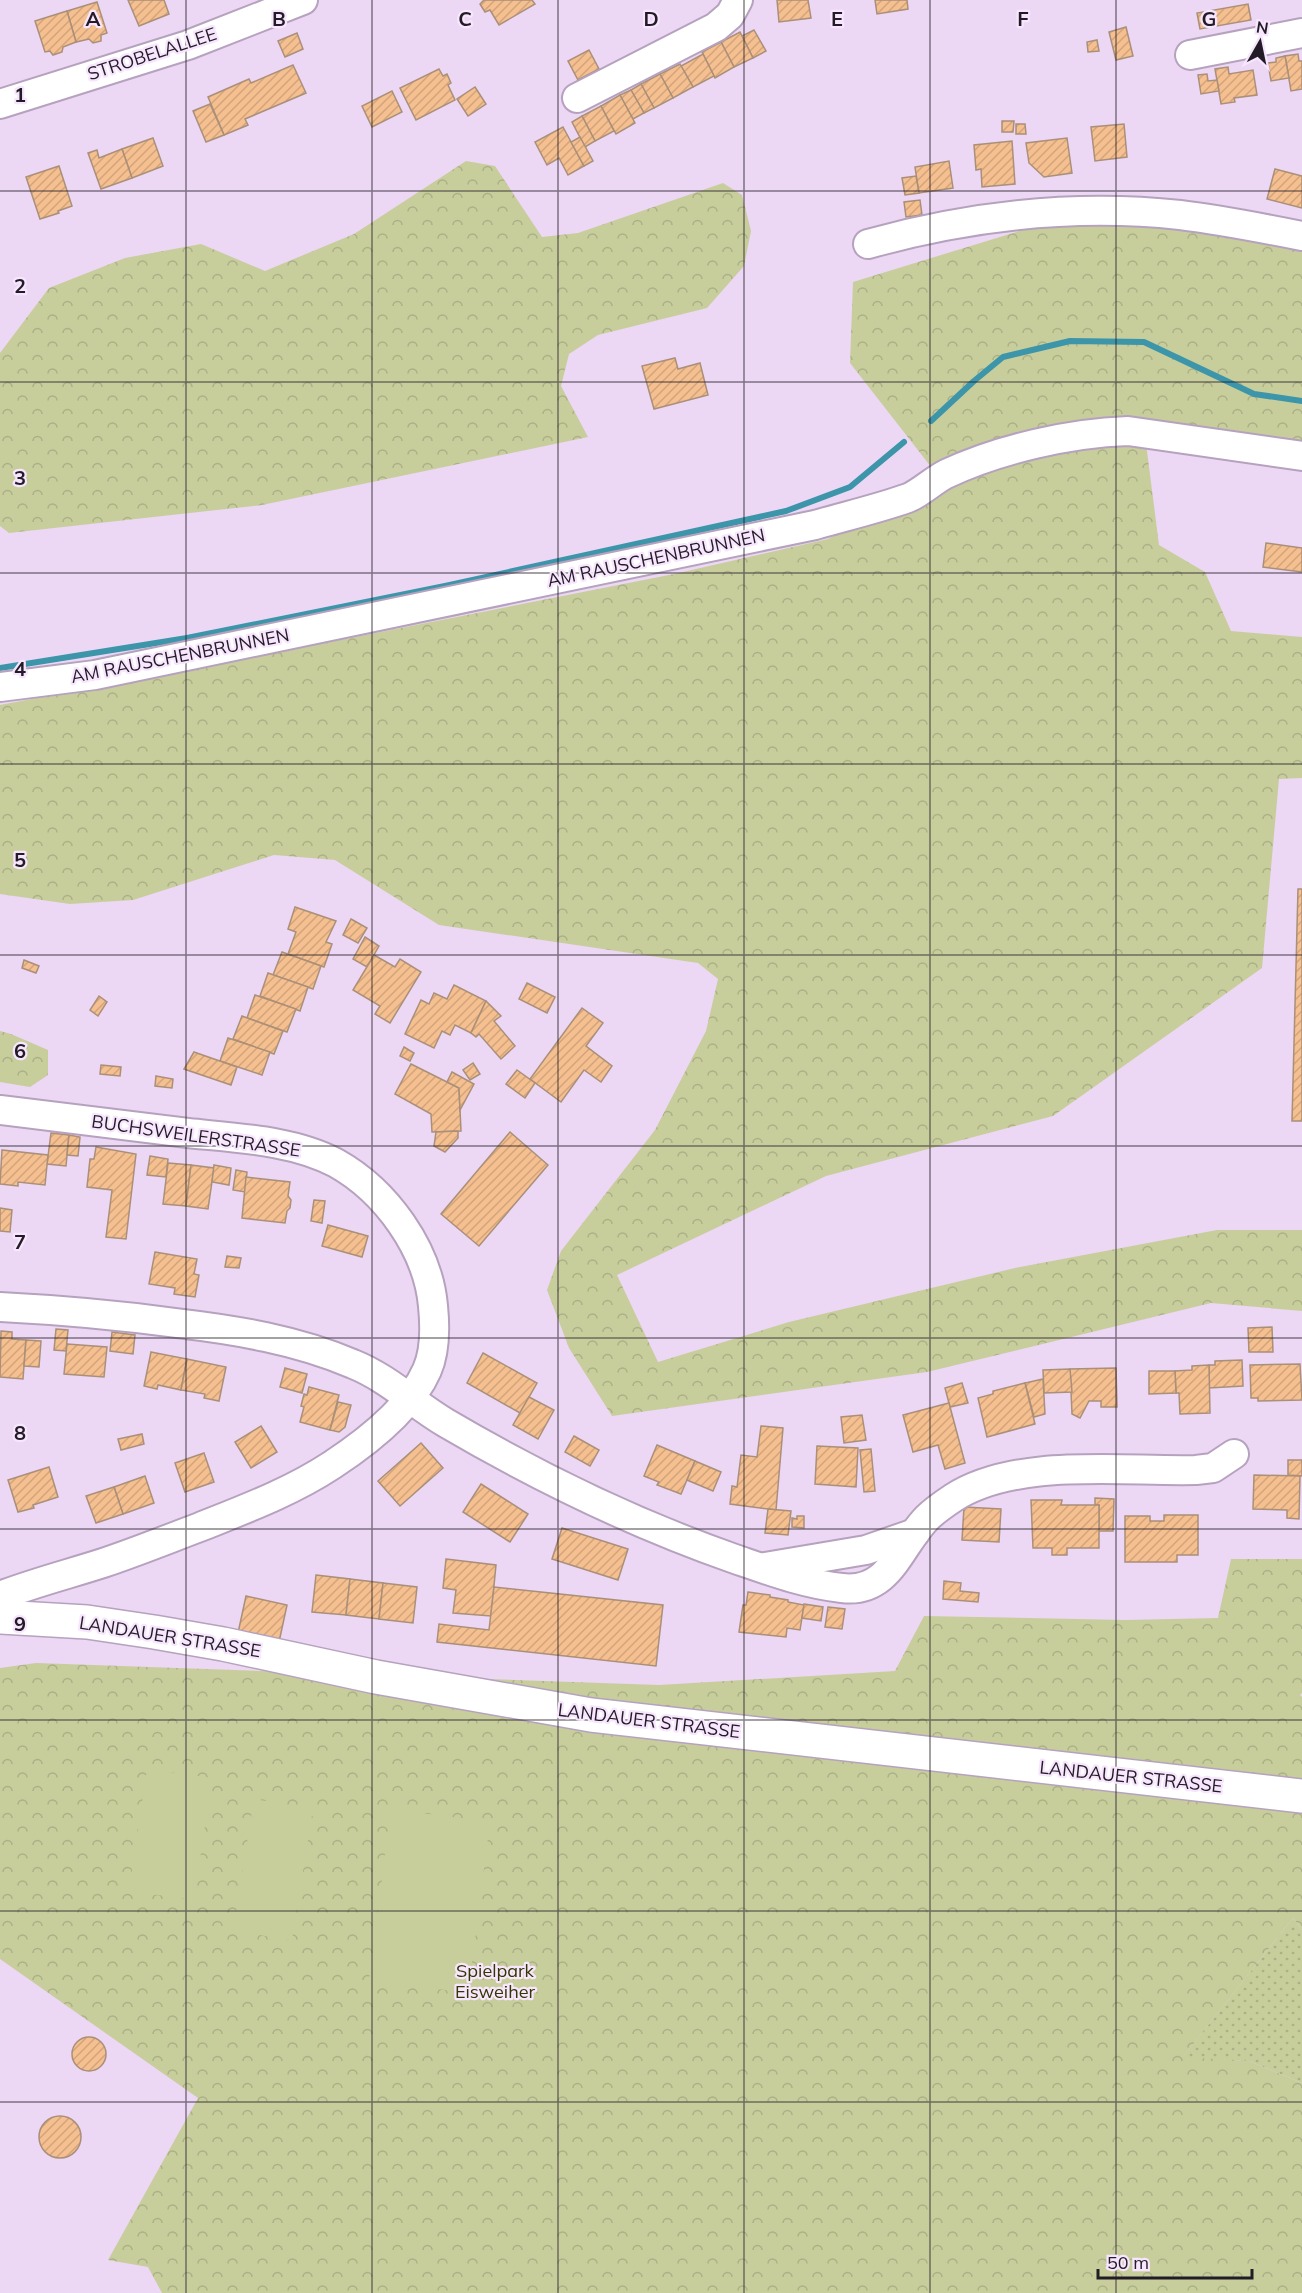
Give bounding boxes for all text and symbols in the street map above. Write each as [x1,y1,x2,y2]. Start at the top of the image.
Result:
text: A [86,6,101,31]
text: B [272,6,286,31]
text: C [458,6,472,31]
text: D [643,6,659,31]
text: E [831,6,843,31]
text: F [1017,6,1029,31]
text: G [1202,6,1216,31]
north arrow [1230,12,1290,72]
text: N [1255,16,1270,38]
street label: STROBELALLEE [84,22,219,85]
text: 1 [14,82,26,107]
text: 2 [14,273,26,298]
text: 3 [14,465,26,490]
street label: AM RAUSCHENBRUNNEN [545,523,767,592]
street label: AM RAUSCHENBRUNNEN [69,623,291,688]
text: 4 [14,656,26,681]
text: 5 [14,847,26,872]
text: 6 [14,1038,26,1063]
street label: BUCHSWEILERSTRASSE [90,1109,302,1162]
text: 7 [14,1229,26,1254]
text: 8 [14,1420,26,1445]
text: 9 [14,1611,26,1636]
street label: LANDAUER STRASSE [78,1611,263,1662]
street label: LANDAUER STRASSE [557,1698,742,1743]
street label: LANDAUER STRASSE [1039,1755,1224,1798]
park label: Spielpark Eisweiher [455,1959,536,2003]
scale bar [1098,2242,1252,2280]
text: 50 m [1107,2251,1149,2274]

